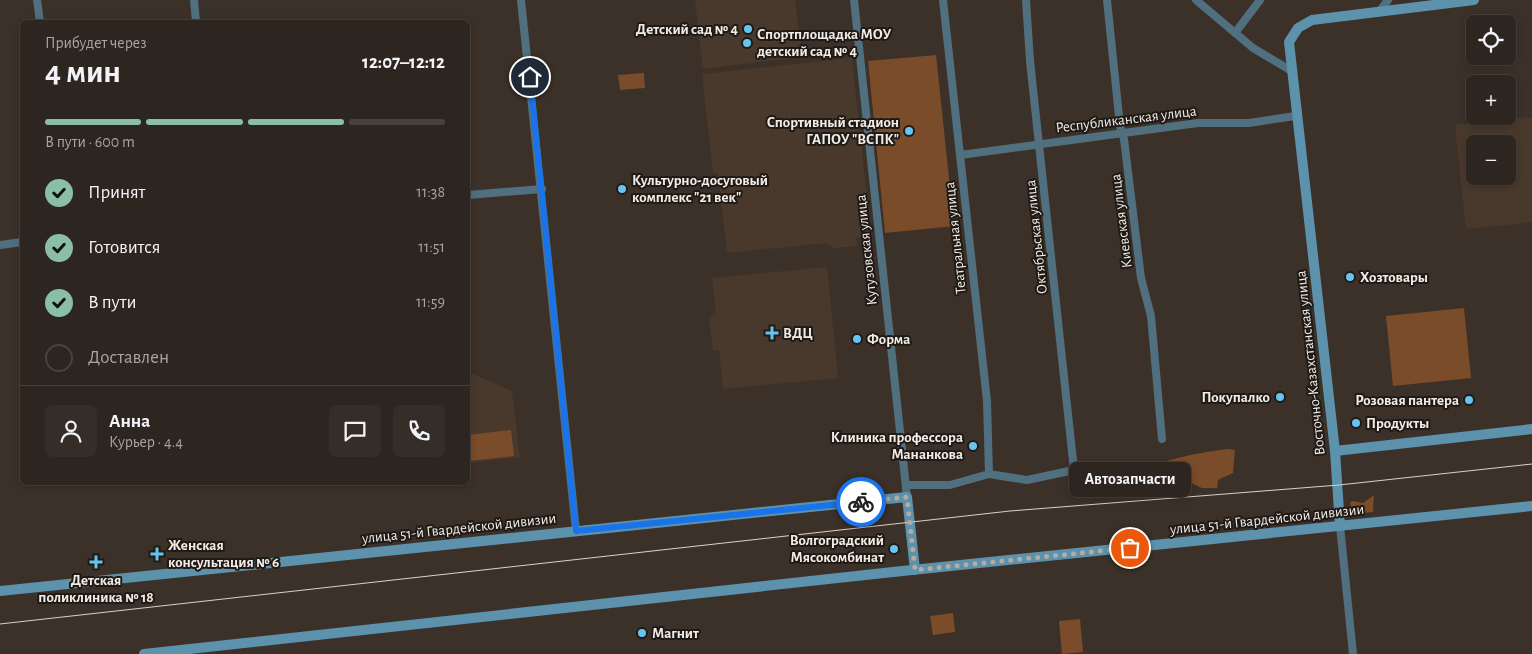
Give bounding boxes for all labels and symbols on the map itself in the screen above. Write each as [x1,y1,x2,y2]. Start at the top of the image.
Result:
place label: Детский сад № 4 [636,22,738,37]
marker: Детский сад № 4 [742,23,754,35]
place label: Спортплощадка МОУ детский сад № 4 [757,27,892,59]
marker: Спортплощадка МОУ детский сад № 4 [741,37,753,49]
pin [509,56,551,98]
street label: Республиканская улица [1055,103,1198,136]
place label: Спортивный стадион ГАПОУ "ВСПК" [767,115,899,147]
marker: Спортивный стадион ГАПОУ "ВСПК" [903,125,915,137]
place label: Культурно-досуговый комплекс "21 век" [632,173,768,205]
street label: Киевская улица [1108,173,1135,269]
street label: Октябрьская улица [1023,179,1050,295]
street label: Театральная улица [942,181,969,295]
marker: Культурно-досуговый комплекс "21 век" [616,183,628,195]
street label: Кутузовская улица [853,194,880,306]
street label: Восточно-Казахстанская улица [1293,270,1328,456]
place label: Хозтовары [1360,270,1428,285]
marker: Хозтовары [1344,271,1356,283]
marker: ВДЦ [765,326,779,340]
place label: ВДЦ [783,326,813,341]
place label: Форма [867,332,910,347]
marker: Форма [851,333,863,345]
place label: Покупалко [1201,390,1270,405]
marker: Покупалко [1274,391,1286,403]
place label: Розовая пантера [1355,393,1459,408]
marker: Розовая пантера [1463,394,1475,406]
place label: Продукты [1366,416,1429,431]
marker: Продукты [1350,417,1362,429]
place label: Клиника профессора Мананкова [831,430,963,462]
marker: Клиника профессора Мананкова [967,440,979,452]
callout: Автозапчасти [1069,463,1191,498]
courier [836,477,886,527]
street label: улица 51-й Гвардейской дивизии [1168,502,1365,537]
street label: улица 51-й Гвардейской дивизии [360,511,557,546]
pin [1109,527,1151,569]
place label: Волгоградский Мясокомбинат [790,533,884,565]
place label: Женская консультация № 6 [168,538,279,570]
marker: Волгоградский Мясокомбинат [888,543,900,555]
marker: Женская консультация № 6 [150,547,164,561]
marker: Детская поликлиника № 18 [89,555,103,569]
place label: Детская поликлиника № 18 [38,573,154,605]
place label: Магнит [652,626,699,641]
marker: Магнит [636,627,648,639]

